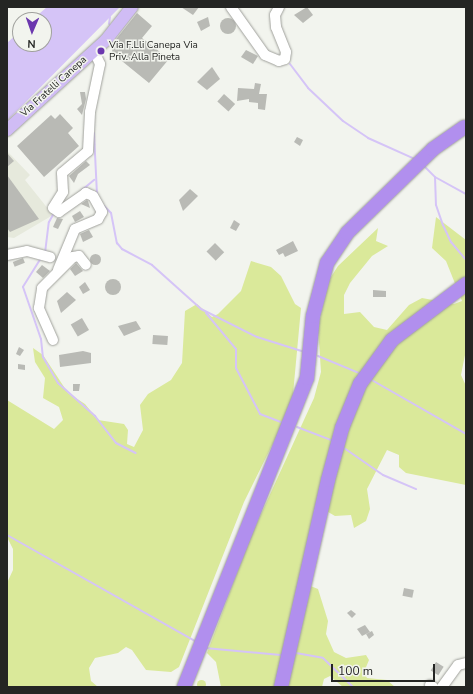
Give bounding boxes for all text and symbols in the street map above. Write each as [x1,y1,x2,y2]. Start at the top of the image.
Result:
north arrow [12,12,52,52]
text: N [27,36,36,51]
place label: Via F.Lli Canepa Via Priv. Alla Pineta [109,39,198,62]
marker: Via F.Lli Canepa Via Priv. Alla Pineta [96,46,106,56]
street label: Via Fratelli Canepa [18,54,90,120]
scale bar [333,656,437,682]
text: 100 m [338,663,373,679]

